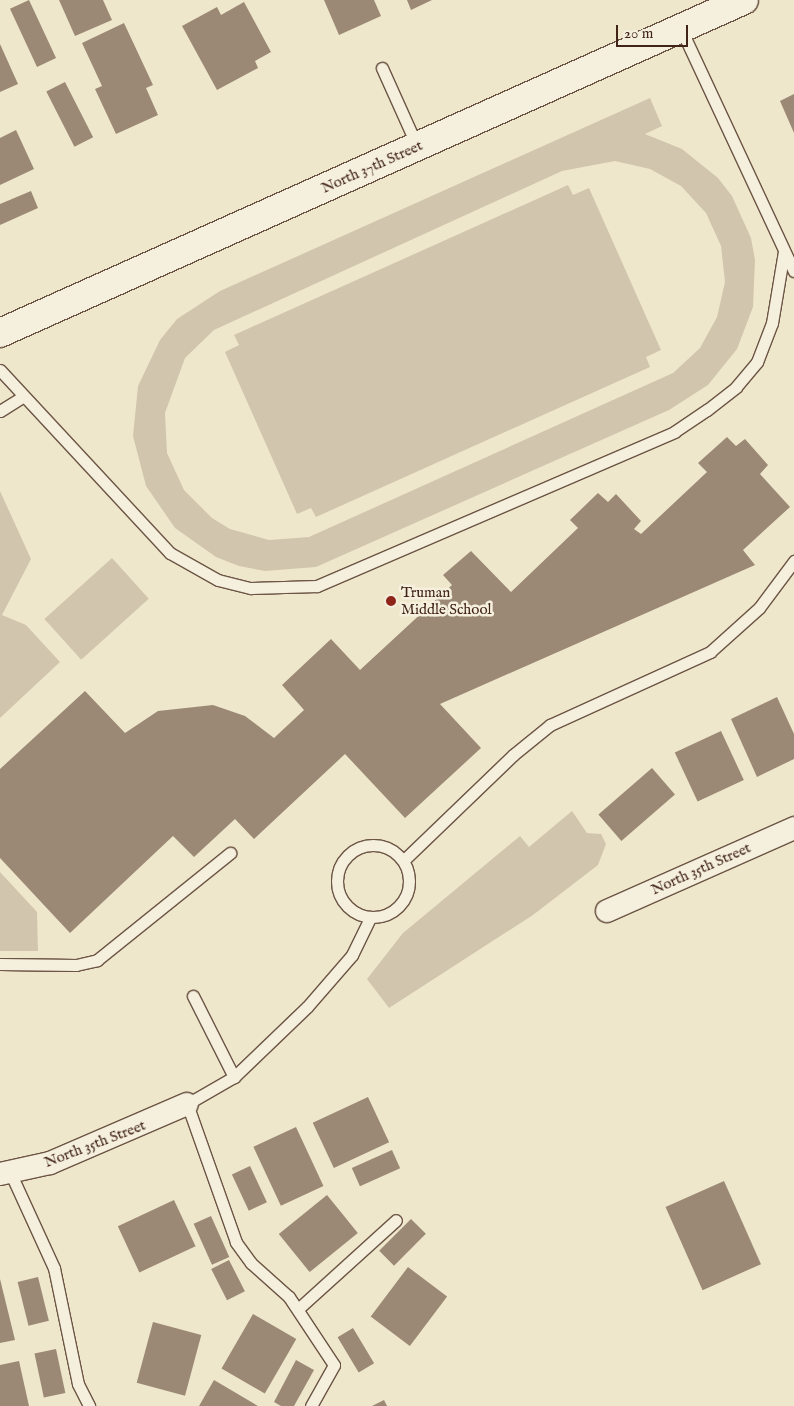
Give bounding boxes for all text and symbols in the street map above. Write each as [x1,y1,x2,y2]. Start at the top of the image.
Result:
scale bar [619,15,692,47]
text: 20 m [624,24,653,43]
street label: North 37th Street [319,137,425,197]
place label: Truman Middle School [401,583,492,618]
marker: Truman Middle School [385,595,397,607]
street label: North 35th Street [648,839,754,899]
street label: North 35th Street [42,1116,148,1172]

